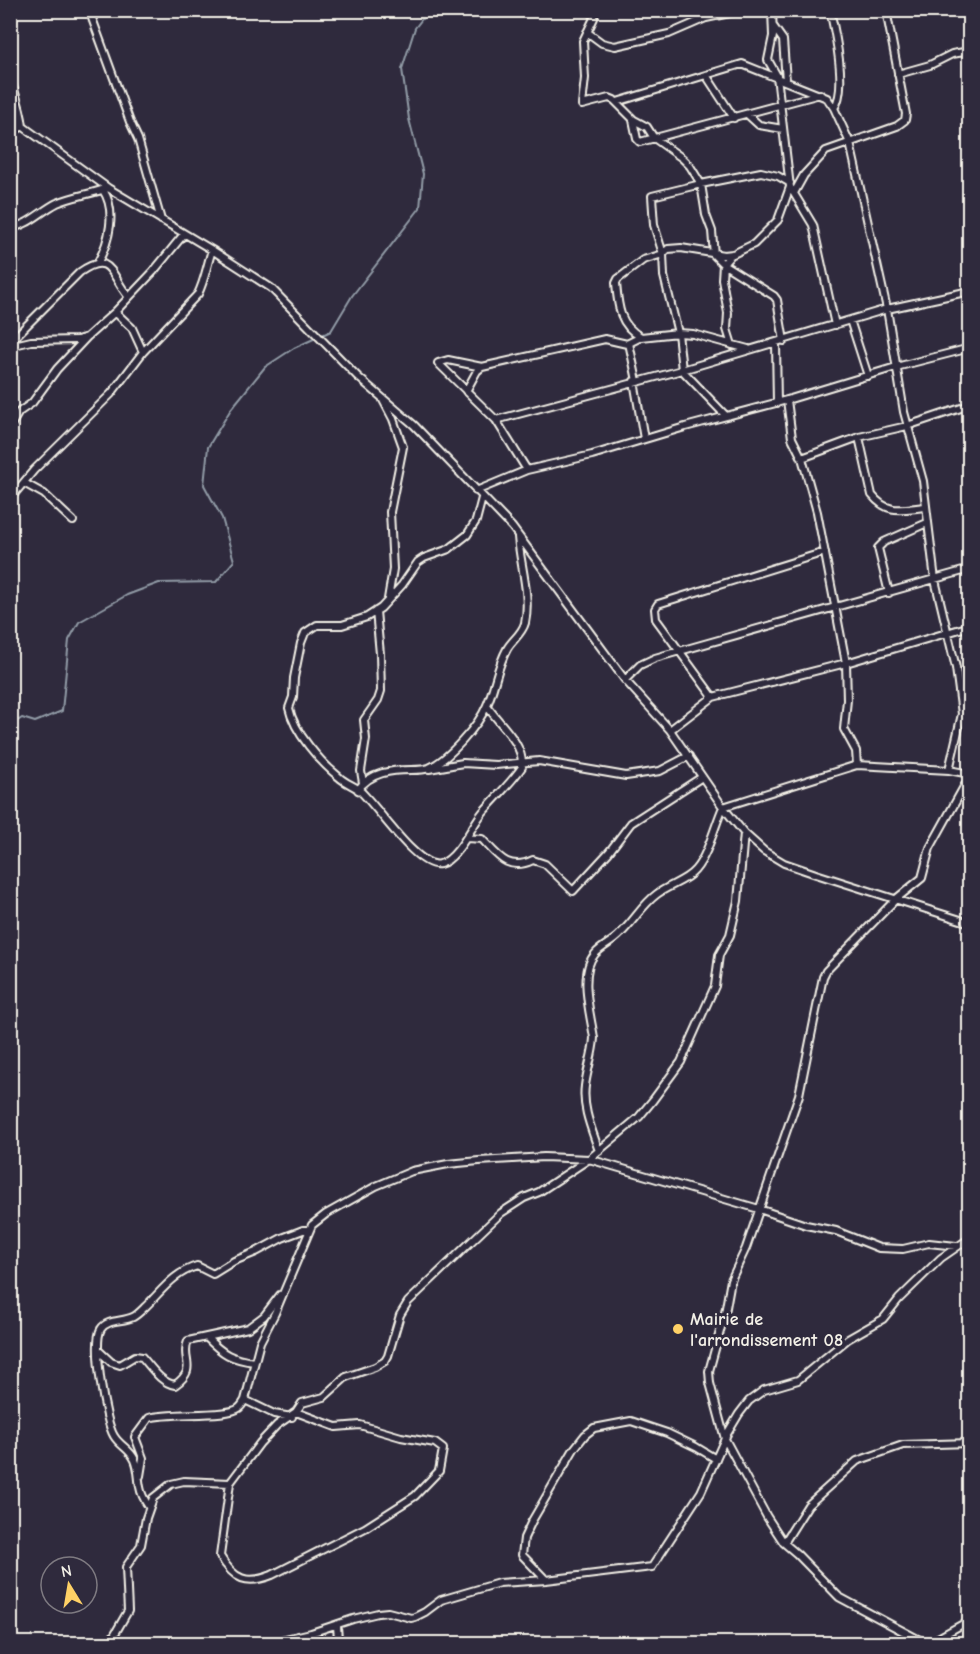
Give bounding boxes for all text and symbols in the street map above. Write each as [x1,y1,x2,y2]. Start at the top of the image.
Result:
place label: Mairie de l'arrondissement 08 [690,1309,843,1351]
marker: Mairie de l'arrondissement 08 [671,1322,685,1336]
north arrow [39,1555,99,1615]
text: N [59,1561,73,1581]

